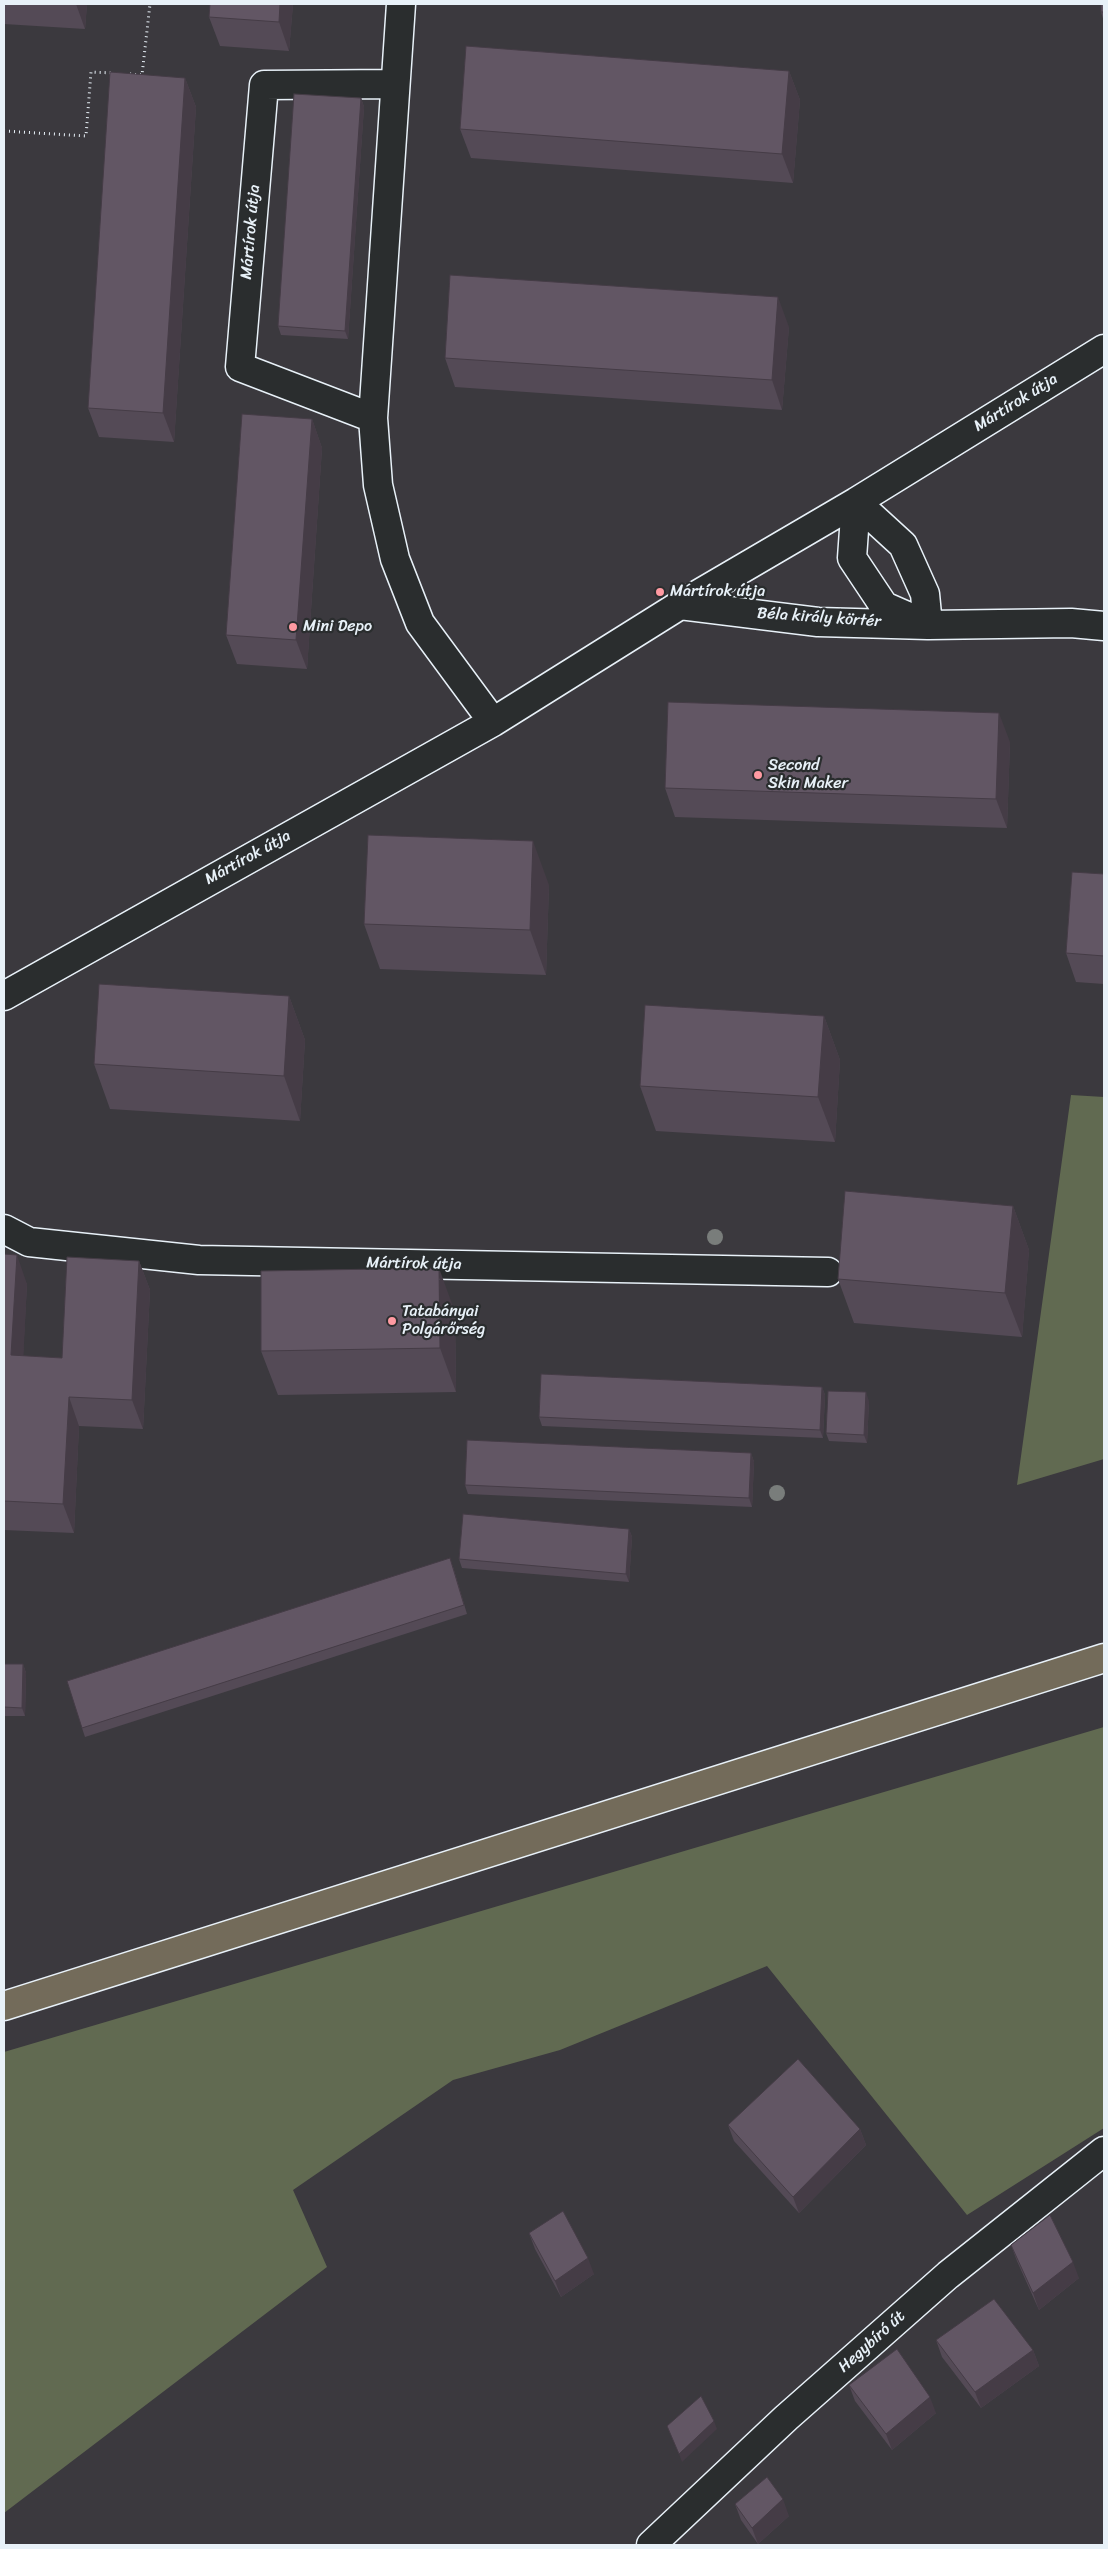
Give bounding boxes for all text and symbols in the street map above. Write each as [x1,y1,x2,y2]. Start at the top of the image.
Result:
street label: Mártírok útja [237,184,265,280]
street label: Mártírok útja [971,370,1061,436]
place label: Mártírok útja [670,582,765,602]
marker: Mártírok útja [654,586,666,598]
street label: Béla király körtér [756,604,882,632]
place label: Mini Depo [303,617,372,637]
marker: Mini Depo [287,621,299,633]
place label: Second Skin Maker [768,756,848,794]
marker: Second Skin Maker [752,769,764,781]
street label: Mártírok útja [202,827,294,889]
street label: Mártírok útja [366,1254,462,1274]
place label: Tatabányai Polgárőrség [402,1302,485,1340]
marker: Tatabányai Polgárőrség [386,1315,398,1327]
street label: Hegybíró út [835,2307,909,2377]

